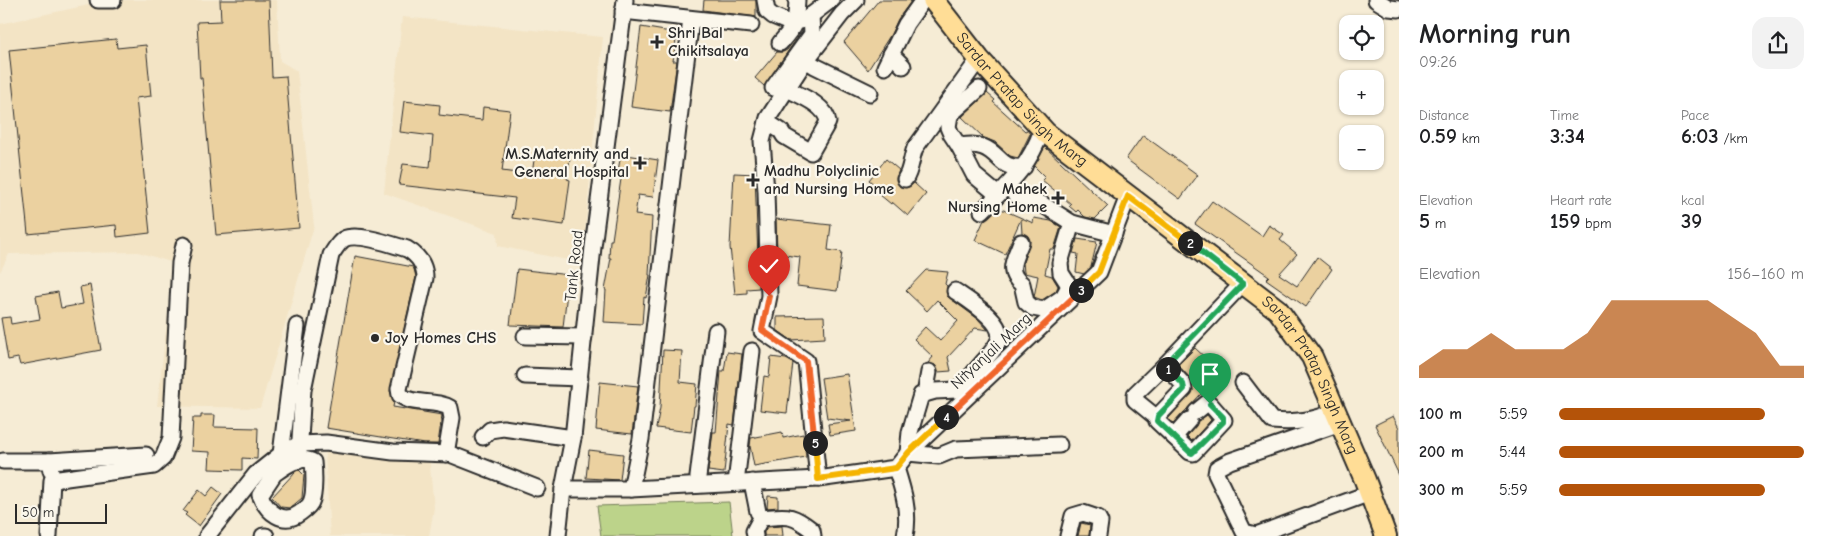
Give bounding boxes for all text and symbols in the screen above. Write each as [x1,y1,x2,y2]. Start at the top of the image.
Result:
map controls [1339,15,1384,170]
button: locate [1339,15,1384,60]
button: share [1752,17,1804,69]
text: Morning run [1419,18,1571,50]
place label: Shri Bal Chikitsalaya [668,24,749,60]
street label: Sardar Pratap Singh Marg [953,29,1091,170]
marker: Shri Bal Chikitsalaya [650,35,664,49]
text: 09:26 [1419,53,1457,71]
button: + [1339,70,1384,115]
text: Distance [1419,107,1469,124]
text: Time [1550,107,1579,124]
text: Pace [1681,107,1709,124]
text: 0.59 [1419,124,1457,148]
text: 3:34 [1550,124,1585,148]
text: 6:03 [1681,124,1719,148]
button: − [1339,125,1384,170]
text: km [1457,130,1480,147]
text: /km [1719,130,1748,147]
place label: M.S.Maternity and General Hospital [505,145,629,181]
marker: M.S.Maternity and General Hospital [633,156,647,170]
place label: Madhu Polyclinic and Nursing Home [764,162,894,198]
marker: Madhu Polyclinic and Nursing Home [746,173,760,187]
place label: Mahek Nursing Home [948,180,1047,216]
marker: Mahek Nursing Home [1051,191,1065,205]
text: Elevation [1419,192,1473,209]
text: Heart rate [1550,192,1612,209]
text: kcal [1681,192,1705,209]
text: 5 [1419,209,1430,233]
text: 159 [1550,209,1580,233]
text: 39 [1681,209,1702,233]
text: m [1430,215,1446,232]
text: bpm [1580,215,1612,232]
street label: Tank Road [561,229,587,303]
pin: 2 [1178,230,1202,256]
text: 2 [1187,235,1194,252]
pin [748,245,790,296]
icon: check [755,252,783,280]
text: Elevation [1419,265,1480,283]
text: 156–160 m [1727,265,1804,283]
pin: 3 [1068,278,1094,302]
text: 3 [1078,282,1085,299]
street label: Sardar Pratap Singh Marg [1258,292,1362,457]
street label: Nityanjali Marg [947,309,1035,393]
place label: Joy Homes CHS [385,329,497,347]
marker: Joy Homes CHS [369,332,381,344]
pin [1189,353,1231,404]
pin: 1 [1156,356,1180,382]
icon: arrive [1196,360,1224,388]
text: 1 [1166,361,1171,378]
pin: 4 [934,404,958,430]
text: 100 m [1419,405,1462,423]
text: 5:59 [1499,405,1528,423]
text: 4 [943,409,950,426]
pin: 5 [802,430,828,456]
text: 5 [812,435,819,452]
text: 200 m [1419,443,1464,461]
text: 5:44 [1499,443,1526,461]
text: 300 m [1419,481,1464,499]
text: 5:59 [1499,481,1528,499]
scale bar [15,501,108,524]
text: 50 m [22,504,54,521]

